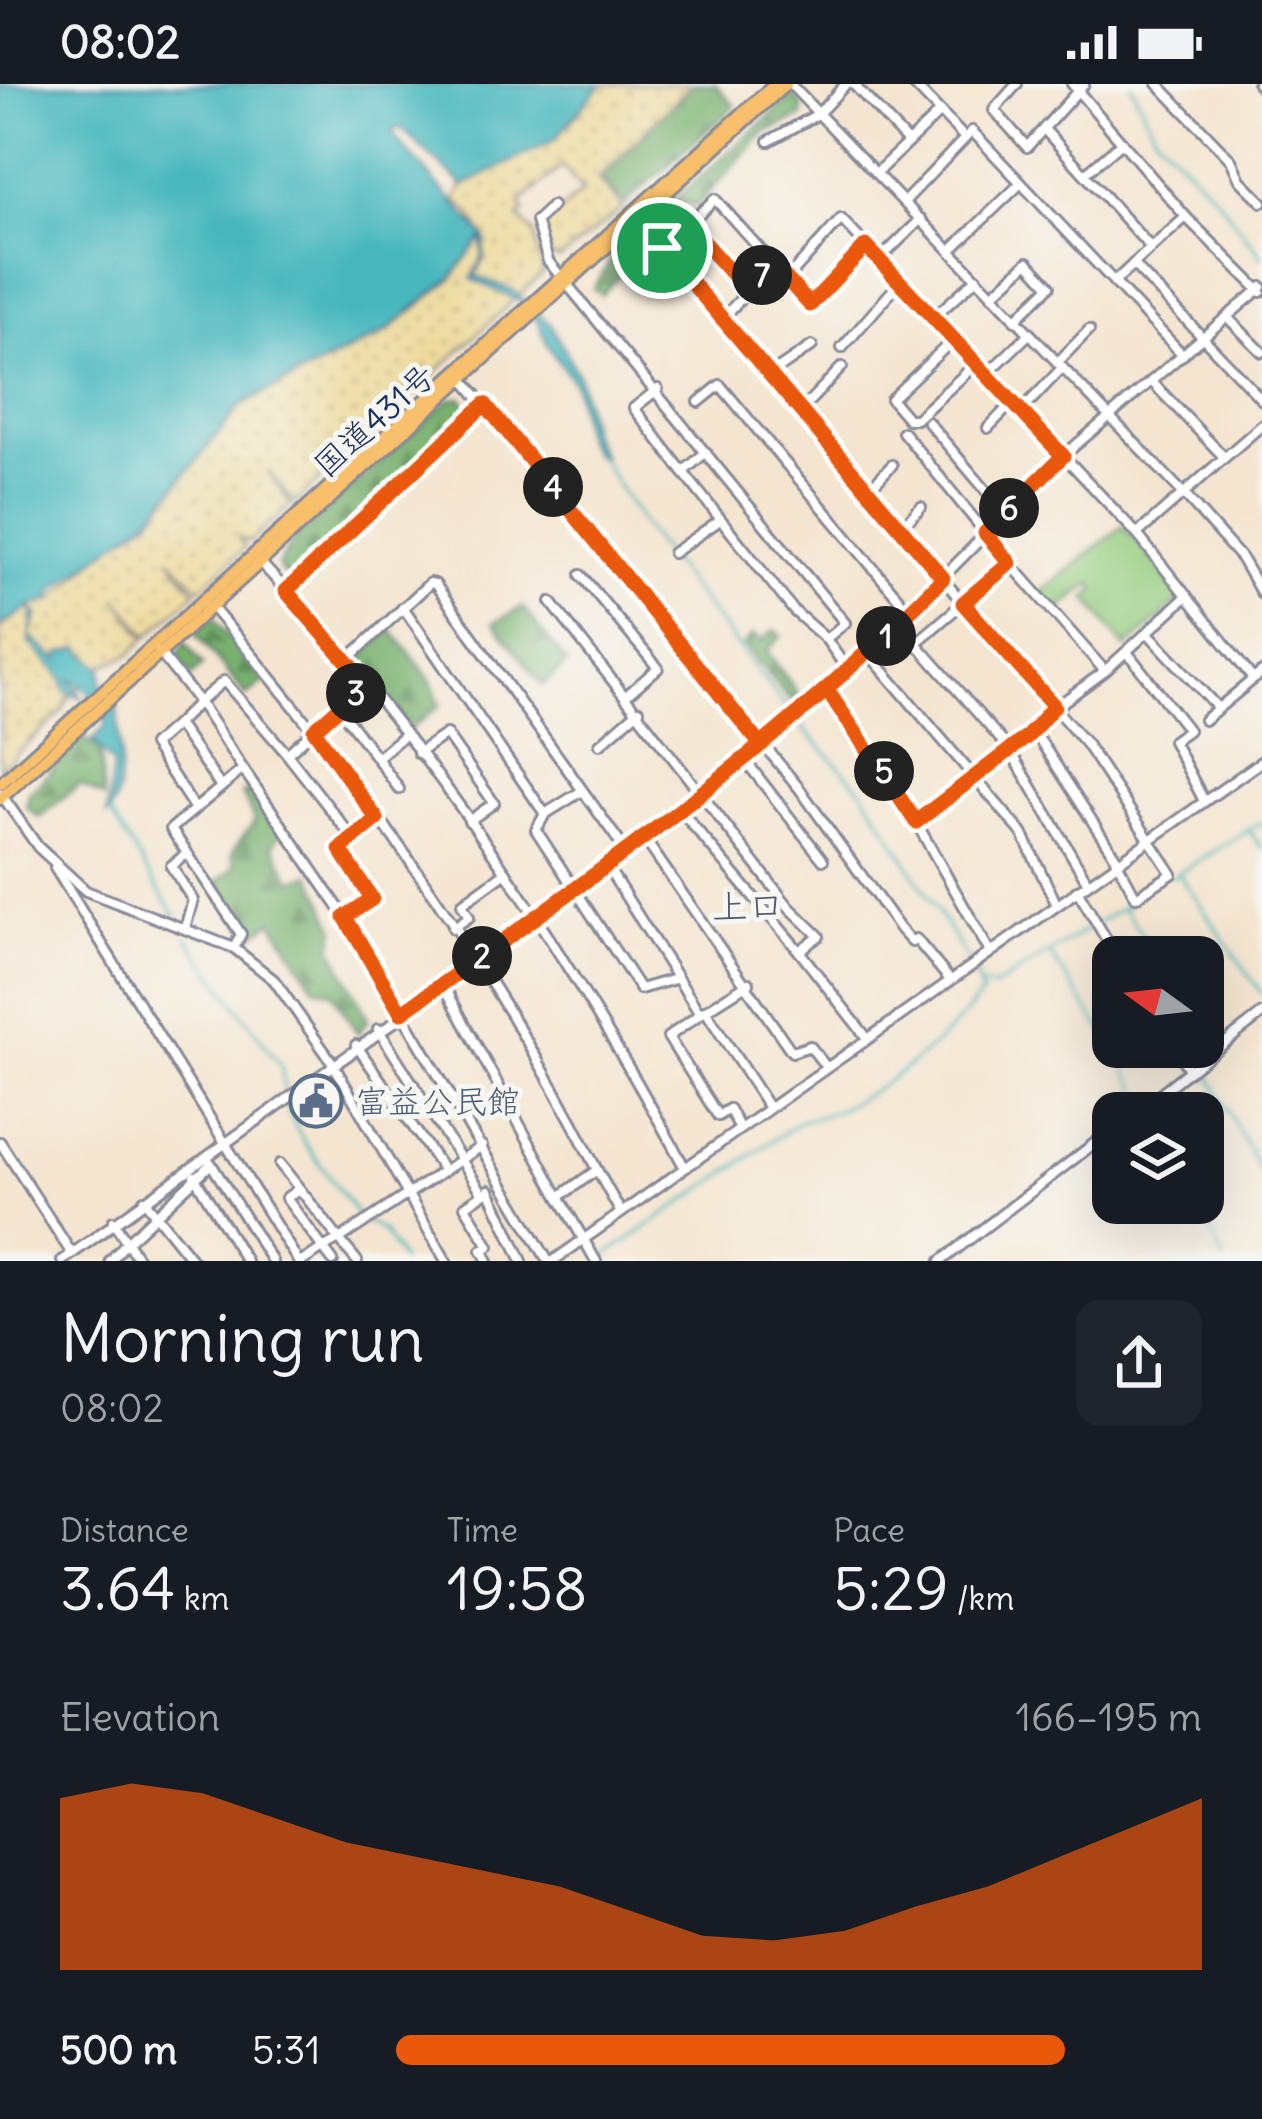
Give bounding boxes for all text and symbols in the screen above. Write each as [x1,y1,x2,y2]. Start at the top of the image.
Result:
text: 08:02 [60,14,180,70]
pin [611,197,713,299]
icon: arrive [629,215,695,281]
pin: 7 [732,245,792,305]
text: 7 [754,254,770,296]
street label: 国道431号 [304,354,444,486]
pin: 4 [523,457,583,517]
text: 4 [543,466,563,508]
pin: 6 [979,478,1039,538]
text: 6 [999,487,1019,529]
pin: 1 [856,606,916,666]
text: 1 [879,615,893,657]
pin: 3 [326,663,386,723]
text: 3 [347,672,365,714]
pin: 5 [854,741,914,801]
text: 5 [875,750,893,792]
district label: 上口 [712,884,784,929]
pin: 2 [452,926,512,986]
text: 2 [473,935,491,977]
north arrow [1092,936,1224,1068]
map controls [1092,936,1224,1224]
public building icon: 富益公民館 [288,1073,344,1129]
place label: 富益公民館 [355,1080,520,1122]
button: layers [1092,1092,1224,1224]
text: Morning run [60,1297,424,1380]
button: share [1076,1300,1202,1426]
text: 08:02 [60,1384,164,1433]
text: Distance [60,1509,189,1551]
text: Time [447,1509,518,1551]
text: Pace [833,1509,905,1551]
text: 3.64 [60,1551,176,1626]
text: 19:58 [447,1551,588,1626]
text: 5:29 [833,1551,949,1626]
text: km [176,1577,229,1619]
text: /km [949,1577,1014,1619]
text: Elevation [60,1693,220,1742]
text: 166–195 m [1016,1693,1202,1742]
text: 500 m [60,2026,177,2075]
text: 5:31 [252,2026,320,2075]

